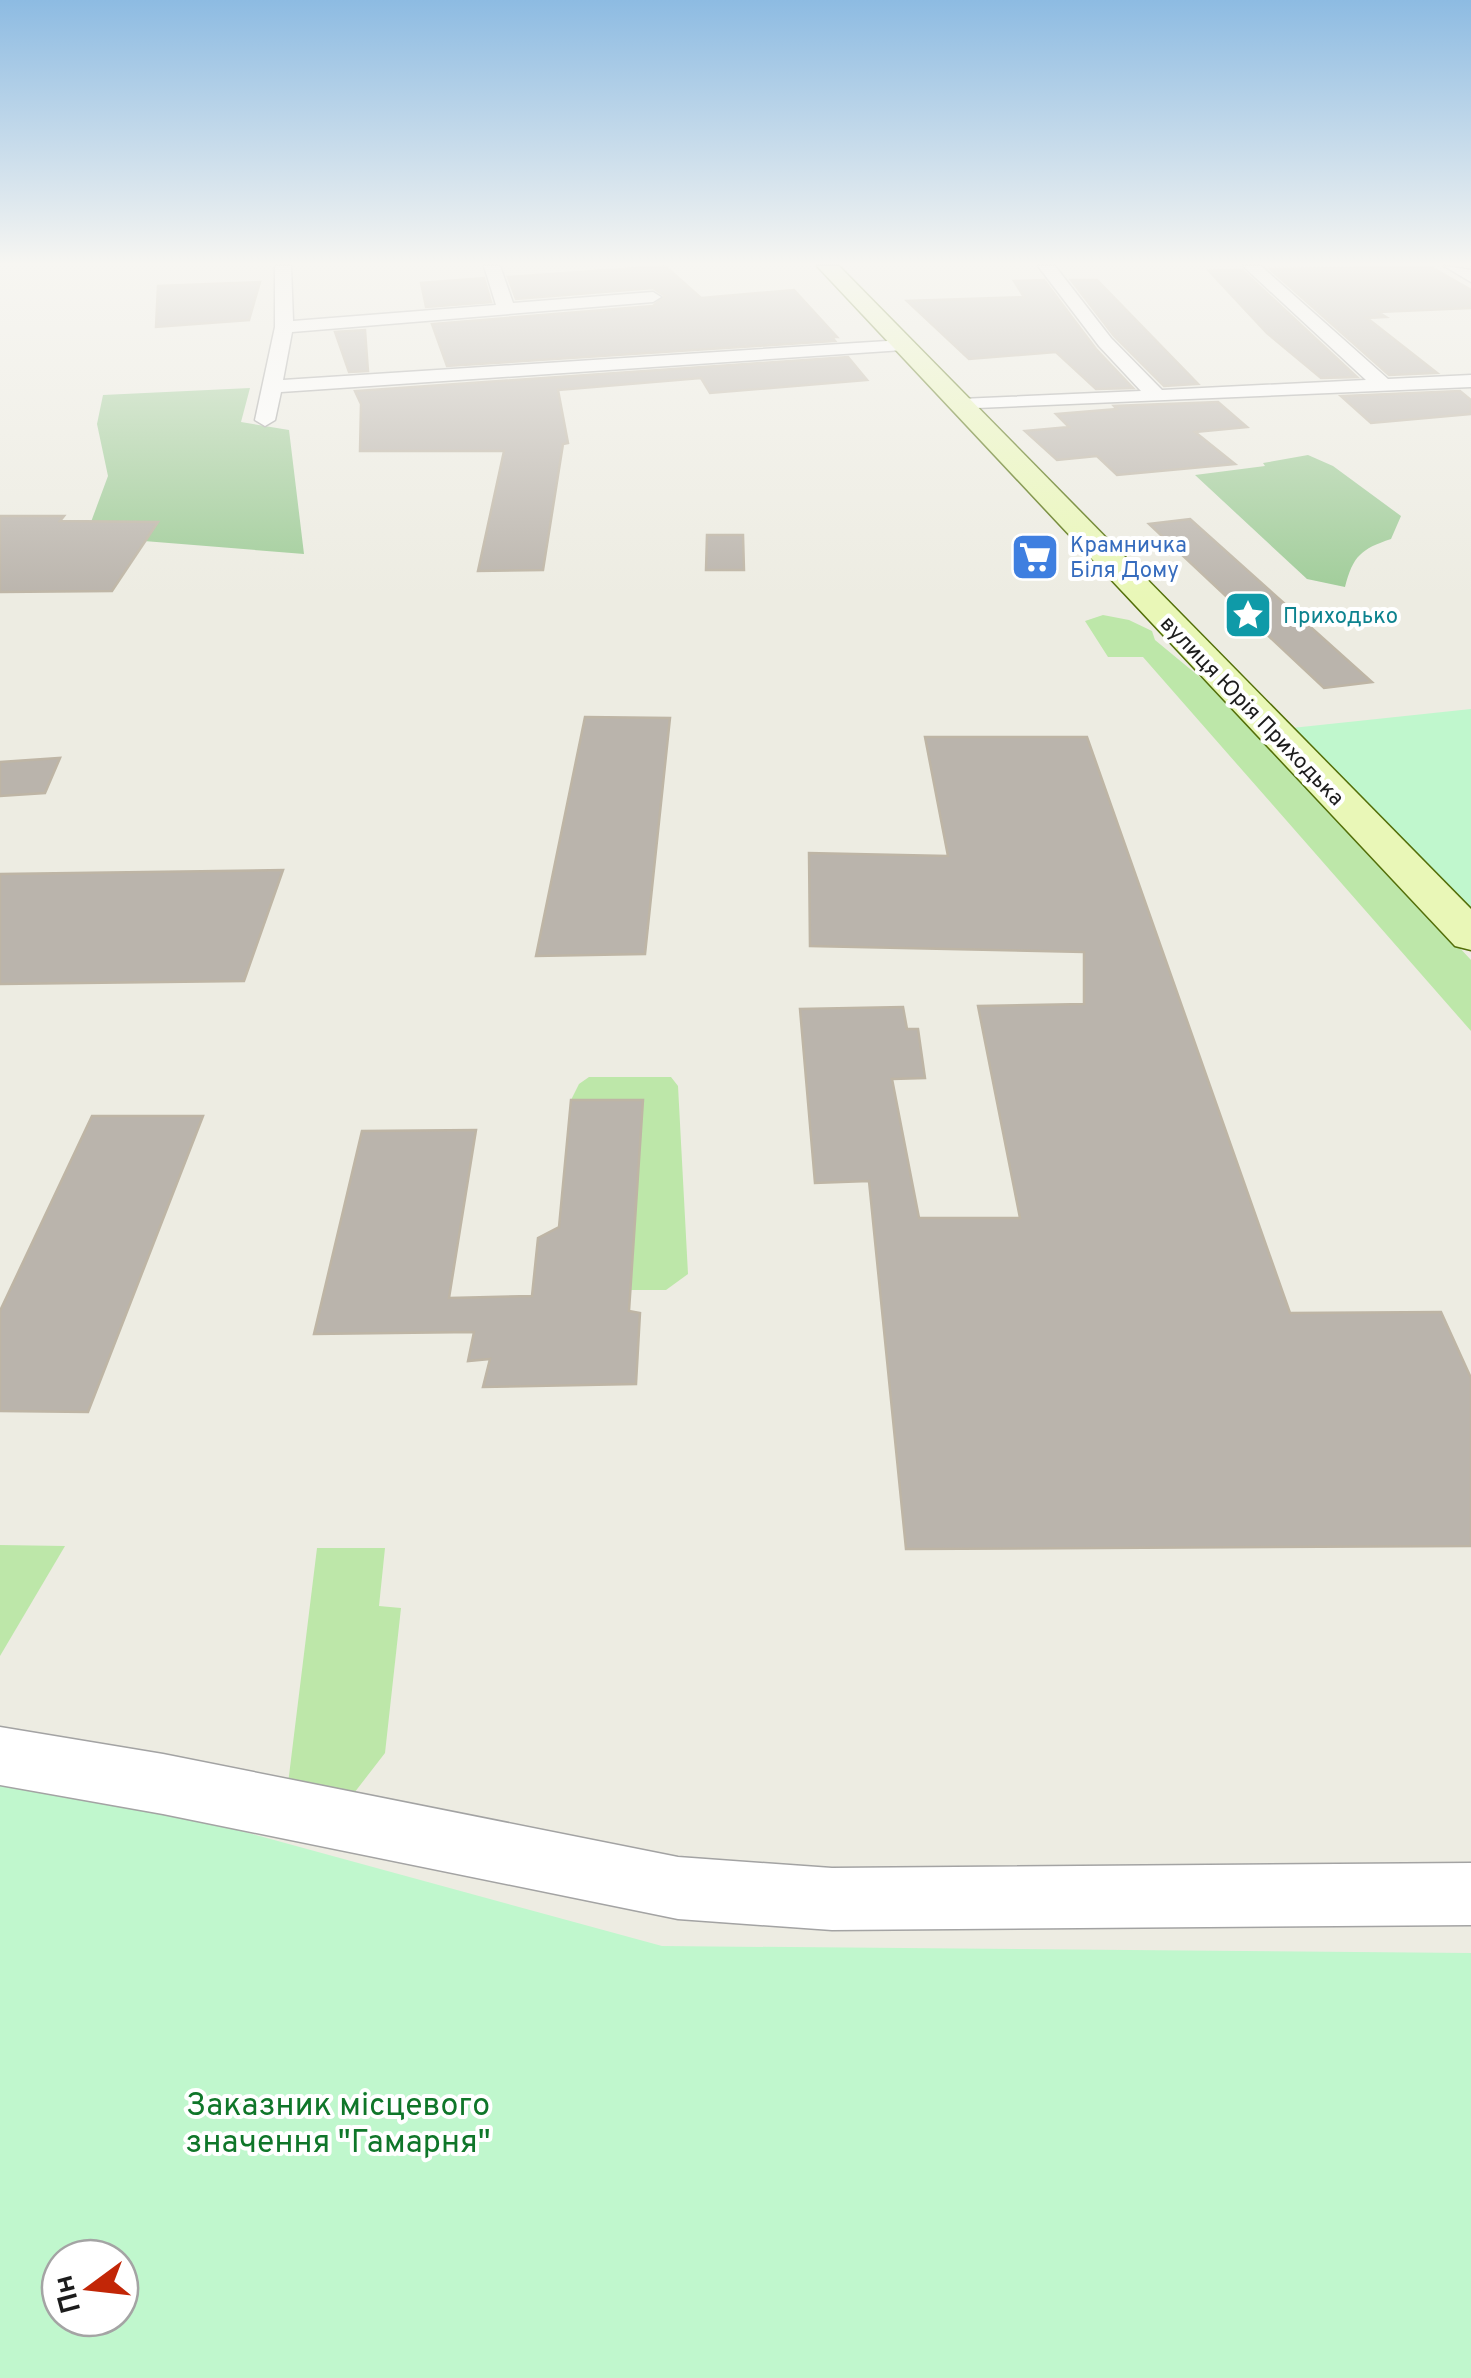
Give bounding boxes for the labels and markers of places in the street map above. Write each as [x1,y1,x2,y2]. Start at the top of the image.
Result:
supermarket icon: Крамничка Біля Дому [1009,531,1061,583]
place label: Крамничка Біля Дому [1070,533,1187,585]
place icon: Приходько [1222,589,1274,641]
place label: Приходько [1283,604,1398,631]

